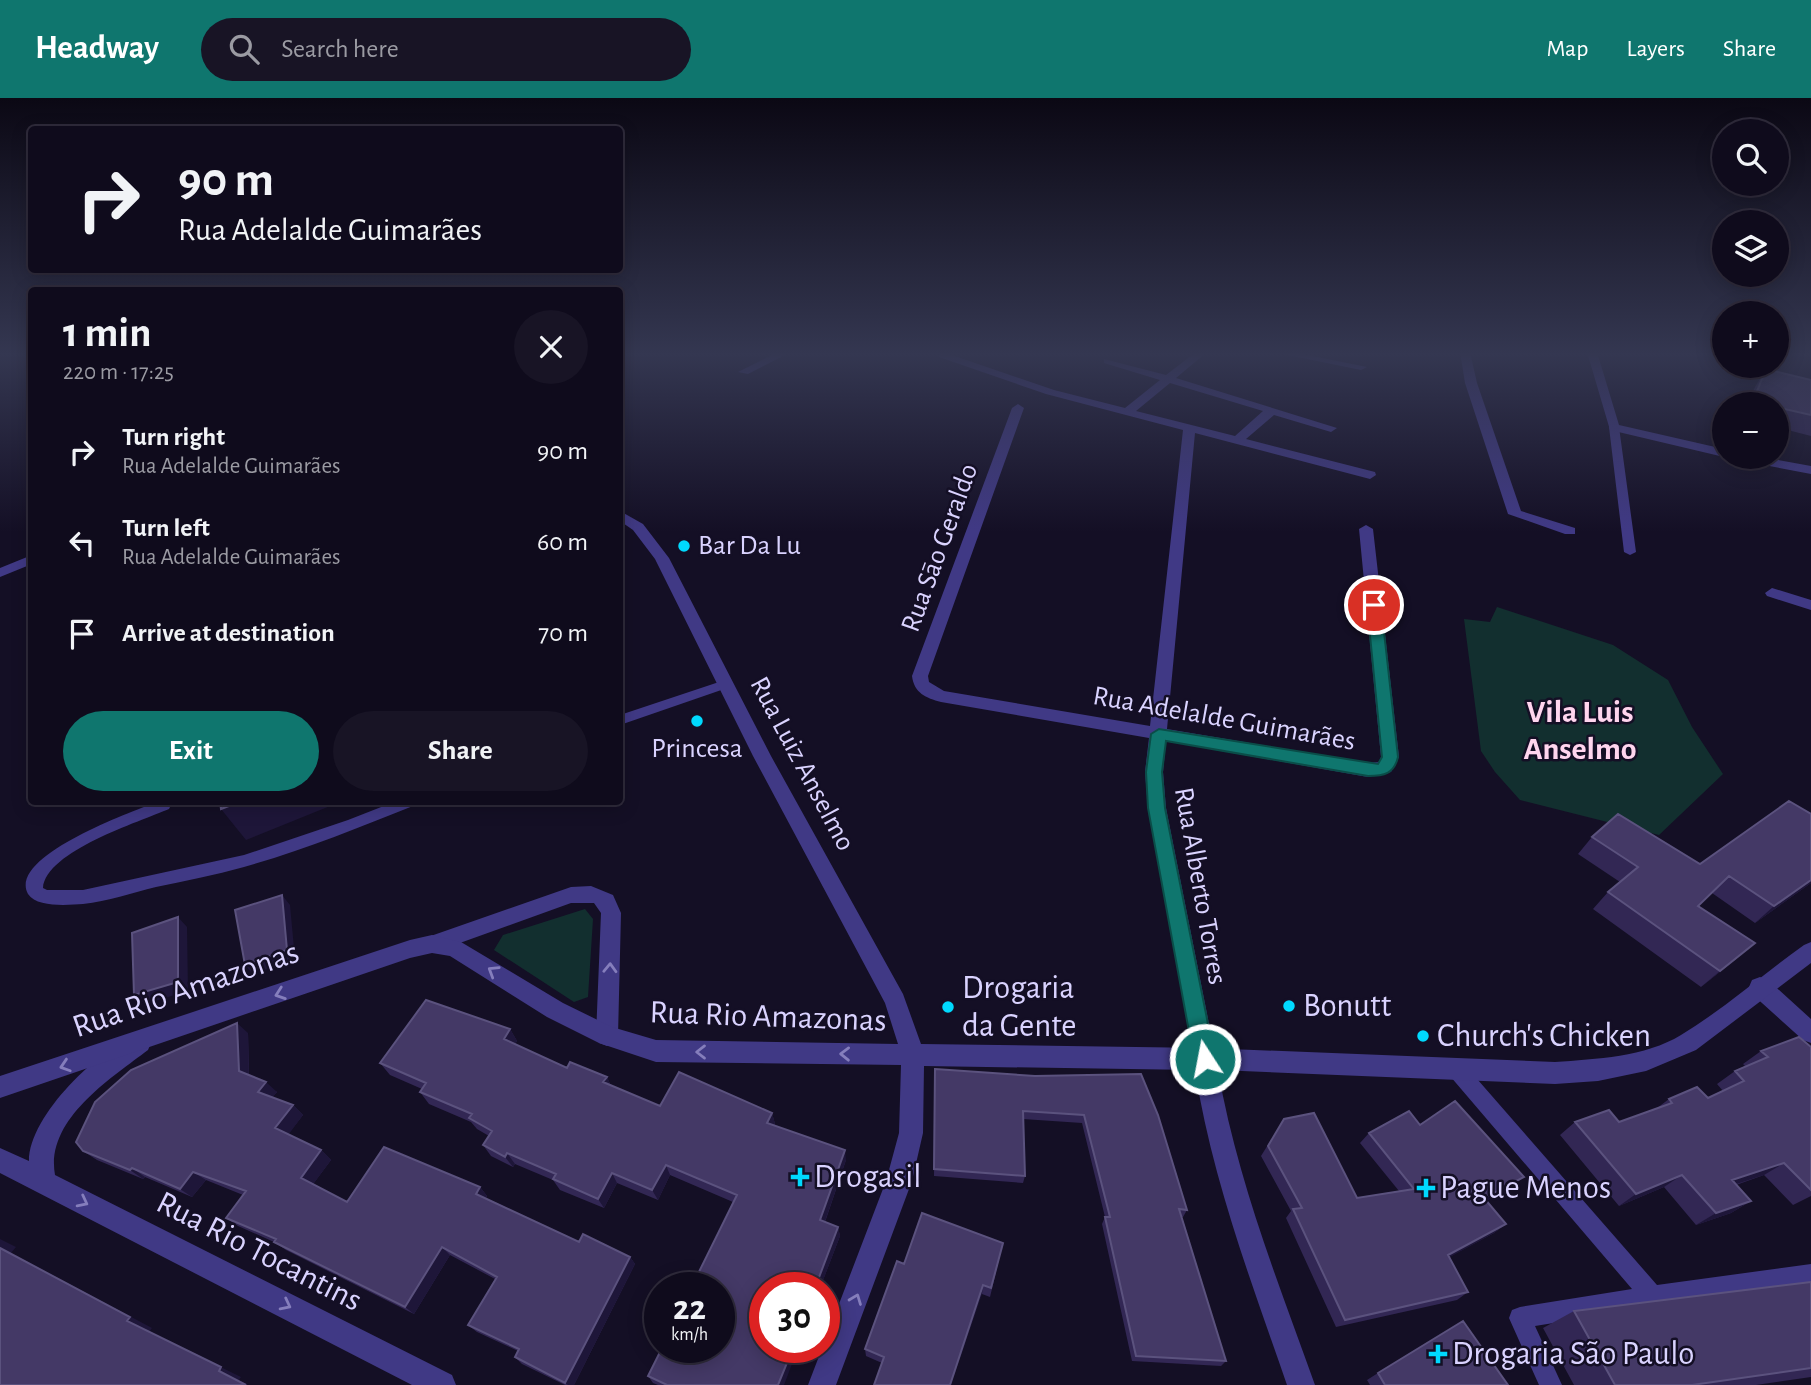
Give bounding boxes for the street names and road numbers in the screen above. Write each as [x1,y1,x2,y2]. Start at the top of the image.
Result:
street label: Rua Sāo Geraldo [897,460,983,636]
street label: Rua Luiz Anselmo [744,673,860,855]
street label: Rua Adelalde Guimarães [1091,682,1357,756]
street label: Rua Alberto Torres [1169,785,1231,987]
street label: Rua Rio Amazonas [69,936,303,1044]
street label: Rua Rio Amazonas [649,996,887,1038]
street label: Rua Rio Tocantins [151,1186,367,1318]

